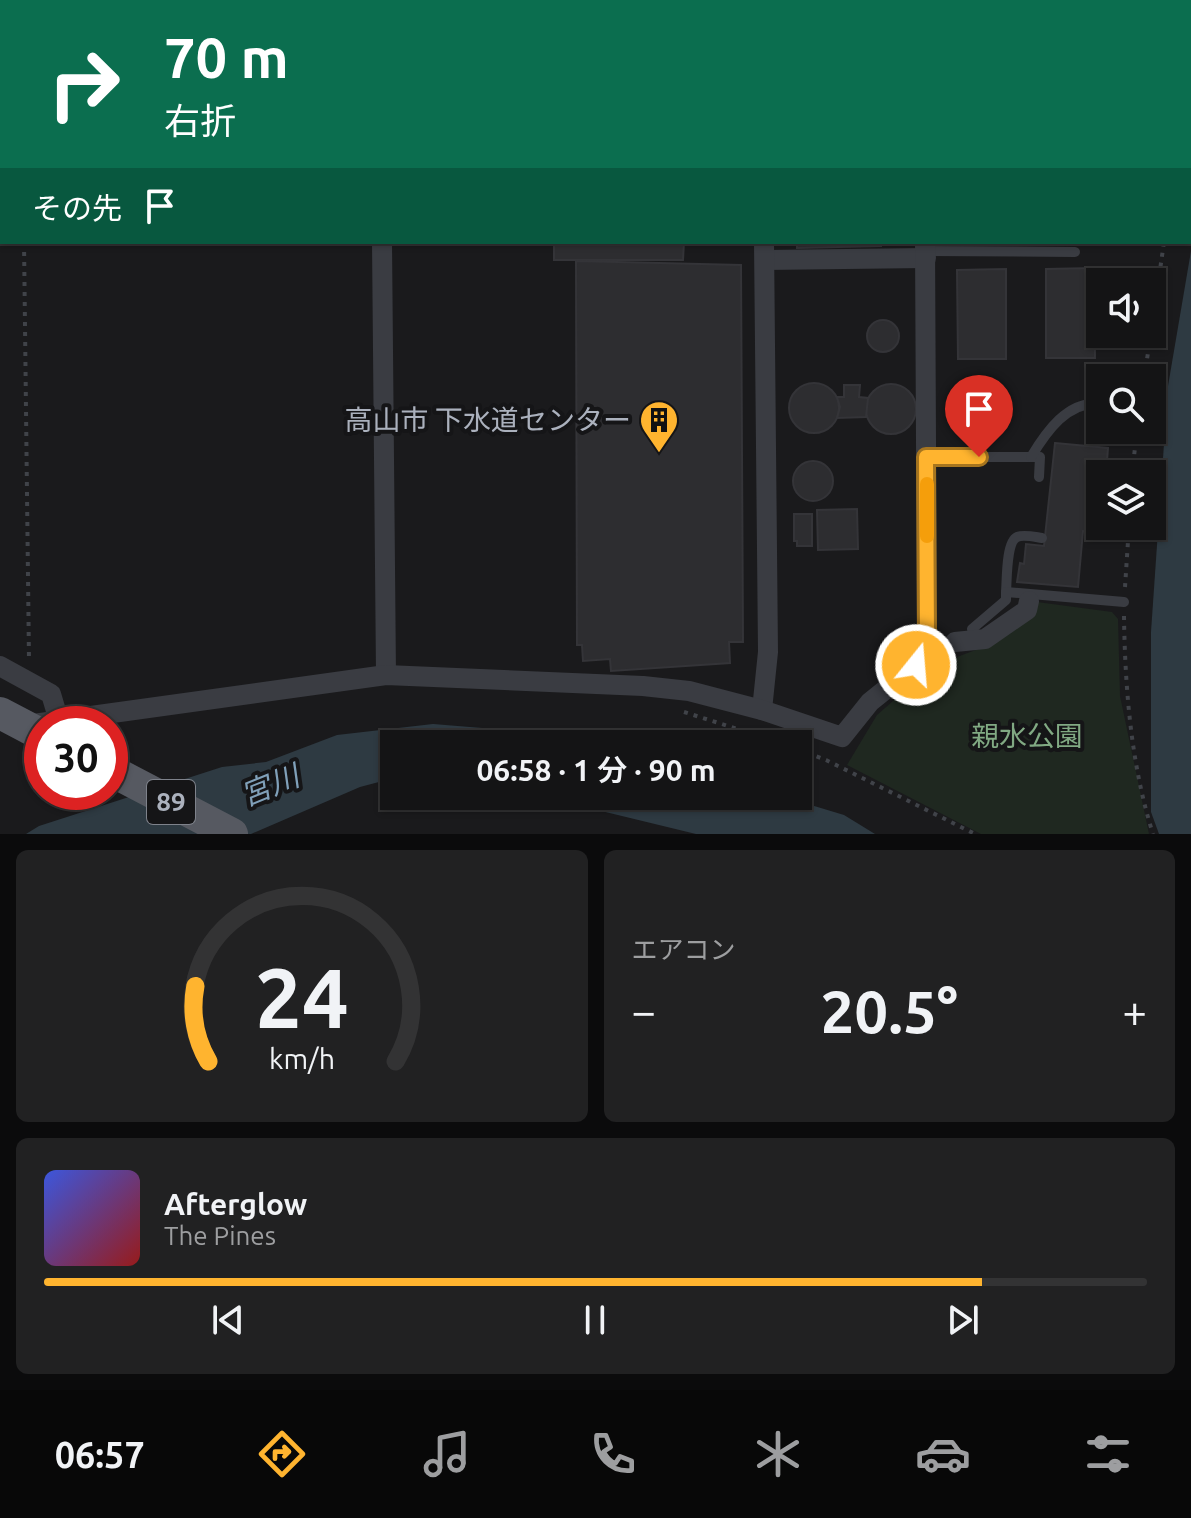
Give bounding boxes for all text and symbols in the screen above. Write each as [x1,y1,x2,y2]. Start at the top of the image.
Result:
text: 70 m [164,26,289,89]
icon: right [32,32,136,136]
text: 右折 [164,100,236,141]
icon: arrive [138,184,182,228]
text: その先 [32,191,122,225]
map controls [1086,268,1166,540]
button: sound [1086,268,1166,348]
button: search [1086,364,1166,444]
pin [945,375,1013,457]
icon: arrive [957,387,1001,431]
building icon: 高山市 下水道センター [638,399,680,454]
place label: 高山市 下水道センター [345,404,631,435]
button: layers [1086,460,1166,540]
position arrow [874,623,958,707]
speed limit sign: 30 [24,706,128,810]
park label: 親水公園 [971,720,1083,751]
text: 06:58 · 1 分 · 90 m [476,753,716,787]
water label: 宮川 [235,757,307,812]
road number: 89 [147,780,195,824]
text: エアコン [632,935,736,964]
text: 24 [255,950,349,1044]
text: 20.5° [821,977,958,1044]
text: − [632,986,656,1035]
text: + [1122,986,1147,1035]
text: km/h [269,1042,335,1074]
text: Afterglow [164,1187,307,1221]
text: The Pines [164,1221,276,1250]
icon: previous [206,1298,250,1342]
icon: pause [573,1298,617,1342]
icon: next [941,1298,985,1342]
icon: directions [254,1426,310,1482]
icon: music [419,1426,475,1482]
icon: phone [585,1426,641,1482]
icon: climate [750,1426,806,1482]
icon: car [915,1426,971,1482]
icon: filters [1080,1426,1136,1482]
text: 06:57 [55,1434,145,1475]

